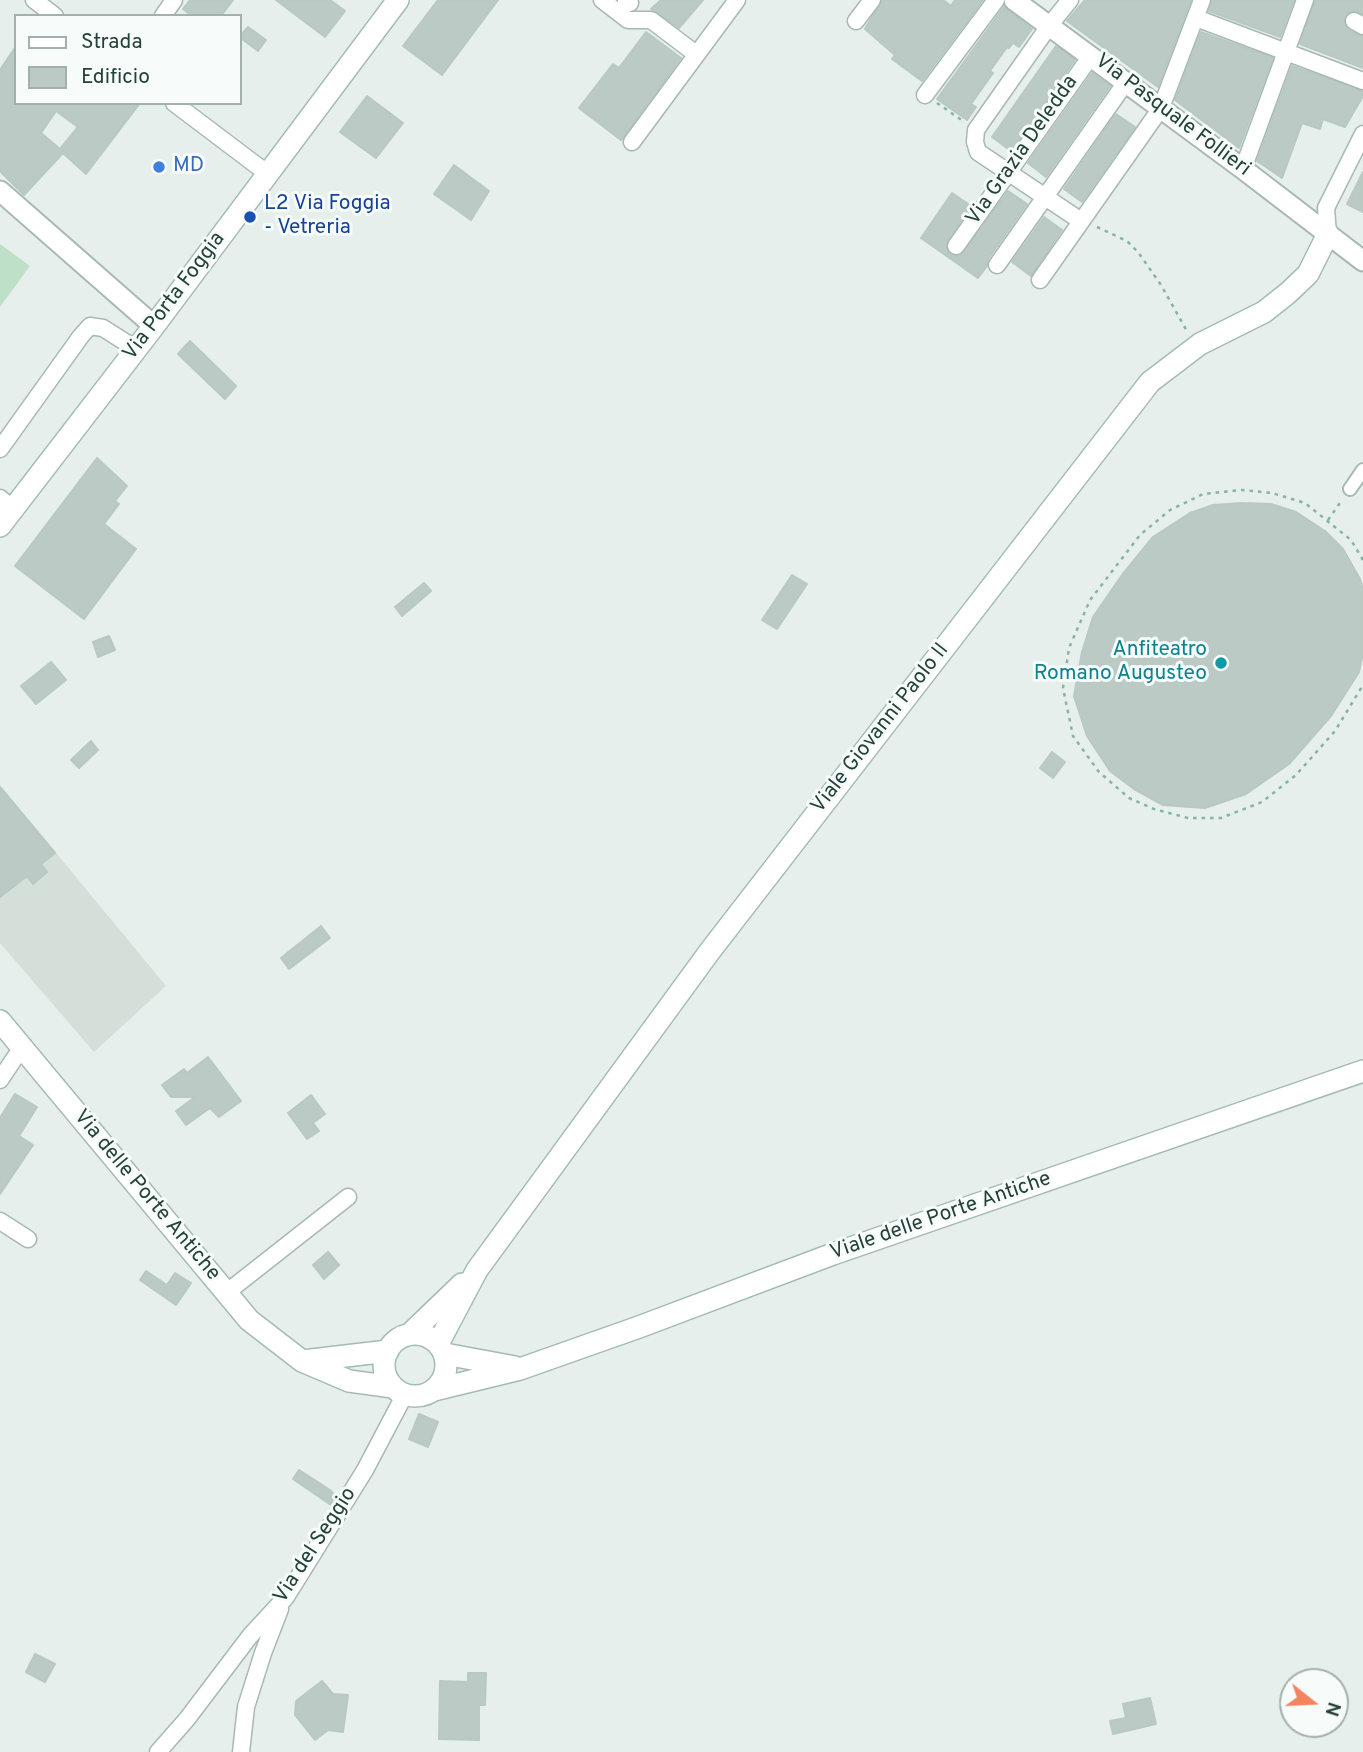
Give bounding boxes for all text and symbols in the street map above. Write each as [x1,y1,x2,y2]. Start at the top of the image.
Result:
legend [14,14,242,105]
text: Strada [81,29,142,56]
street label: Via Pasquale Follieri [1089,49,1255,183]
text: Edificio [81,64,150,91]
street label: Via Grazia Deledda [962,71,1084,231]
place label: MD [173,154,204,180]
marker: MD [151,159,167,175]
place label: L2 Via Foggia - Vetreria [264,192,391,242]
marker: L2 Via Foggia - Vetreria [242,209,258,225]
street label: Via Porta Foggia [119,228,231,366]
place label: Anfiteatro Romano Augusteo [1034,638,1207,688]
street label: Viale Giovanni Paolo II [807,639,955,819]
marker: Anfiteatro Romano Augusteo [1213,655,1229,671]
street label: Via delle Porte Antiche [67,1105,225,1287]
street label: Viale delle Porte Antiche [827,1167,1055,1267]
street label: Via del Seggio [269,1483,363,1609]
north arrow [1279,1668,1349,1738]
text: N [1319,1699,1346,1719]

